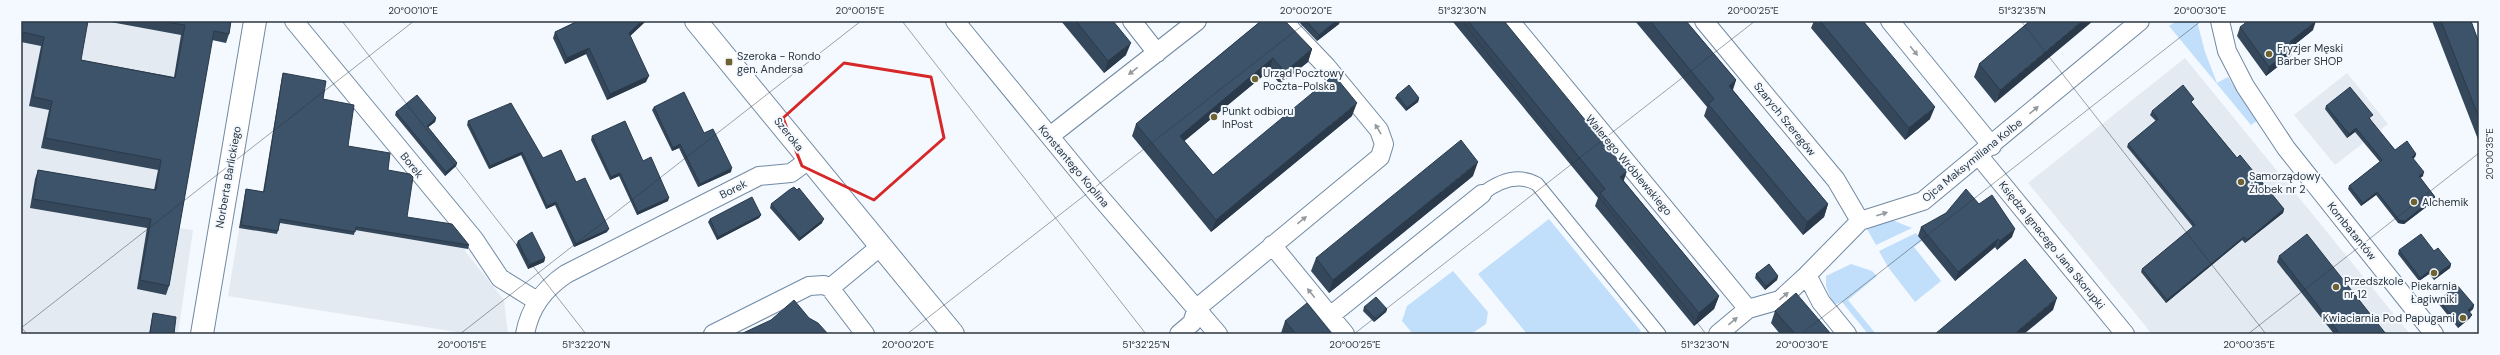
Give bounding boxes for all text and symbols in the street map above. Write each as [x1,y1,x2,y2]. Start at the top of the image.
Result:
text: 20°00'10"E [388,4,438,17]
text: 20°00'15"E [836,4,885,17]
text: 20°00'20"E [1280,4,1332,17]
text: 51°32'30"N [1438,4,1486,17]
text: 20°00'25"E [1727,4,1779,17]
text: 51°32'35"N [1998,4,2046,17]
text: 20°00'30"E [2174,4,2227,17]
place label: Fryzjer Męski Barber SHOP [2277,41,2343,68]
one-way arrow [1910,46,1919,57]
place label: Szeroka - Rondo gen. Andersa [737,49,821,76]
marker: Fryzjer Męski Barber SHOP [2264,49,2274,59]
marker: Szeroka - Rondo gen. Andersa [724,57,734,67]
place label: Urząd Pocztowy Poczta-Polska [1263,66,1344,93]
one-way arrow [1128,67,1139,75]
marker: Urząd Pocztowy Poczta-Polska [1250,74,1260,84]
street label: Szarych Szeregów [1751,79,1819,159]
place label: Punkt odbioru InPost [1222,104,1294,131]
one-way arrow [2028,106,2039,115]
marker: Punkt odbioru InPost [1209,112,1219,122]
street label: Walerego Wróblewskiego [1583,112,1675,218]
street label: Szeroka [771,114,807,154]
street label: Ojca Maksymiliana Kolbe [1919,115,2025,205]
street label: Konstantego Koplina [1035,122,1113,210]
one-way arrow [1374,124,1381,135]
street label: Norberta Barlickiego [212,125,244,229]
text: 20°00'35"E [2483,128,2496,180]
street label: Borek [397,149,427,181]
place label: Samorządowy Żłobek nr 2 [2249,169,2321,196]
street label: Borek [717,176,749,202]
marker: Samorządowy Żłobek nr 2 [2236,177,2246,187]
street label: Księdza Ignacego Jana Skorupki [1996,178,2108,312]
place label: Alchemik [2422,195,2469,209]
marker: Alchemik [2409,197,2419,207]
street label: Kombatantów [2324,199,2380,263]
one-way arrow [1877,211,1889,217]
one-way arrow [1296,216,1307,224]
marker: Piekarnia Łagiwniki [2429,268,2439,278]
place label: Przedszkole nr 12 [2344,274,2404,301]
place label: Piekarnia Łagiwniki [2411,279,2457,306]
marker: Przedszkole nr 12 [2331,282,2341,292]
one-way arrow [1307,288,1316,298]
one-way arrow [1779,291,1789,300]
place label: Kwiaciarnia Pod Papugami [2323,311,2455,325]
marker: Kwiaciarnia Pod Papugami [2458,313,2468,323]
one-way arrow [1728,317,1738,326]
text: 20°00'15"E [438,338,487,351]
text: 51°32'20"N [562,338,610,351]
text: 20°00'20"E [882,338,934,351]
text: 51°32'25"N [1122,338,1170,351]
text: 20°00'25"E [1329,338,1381,351]
text: 51°32'30"N [1681,338,1729,351]
text: 20°00'30"E [1776,338,1829,351]
text: 20°00'35"E [2223,338,2275,351]

